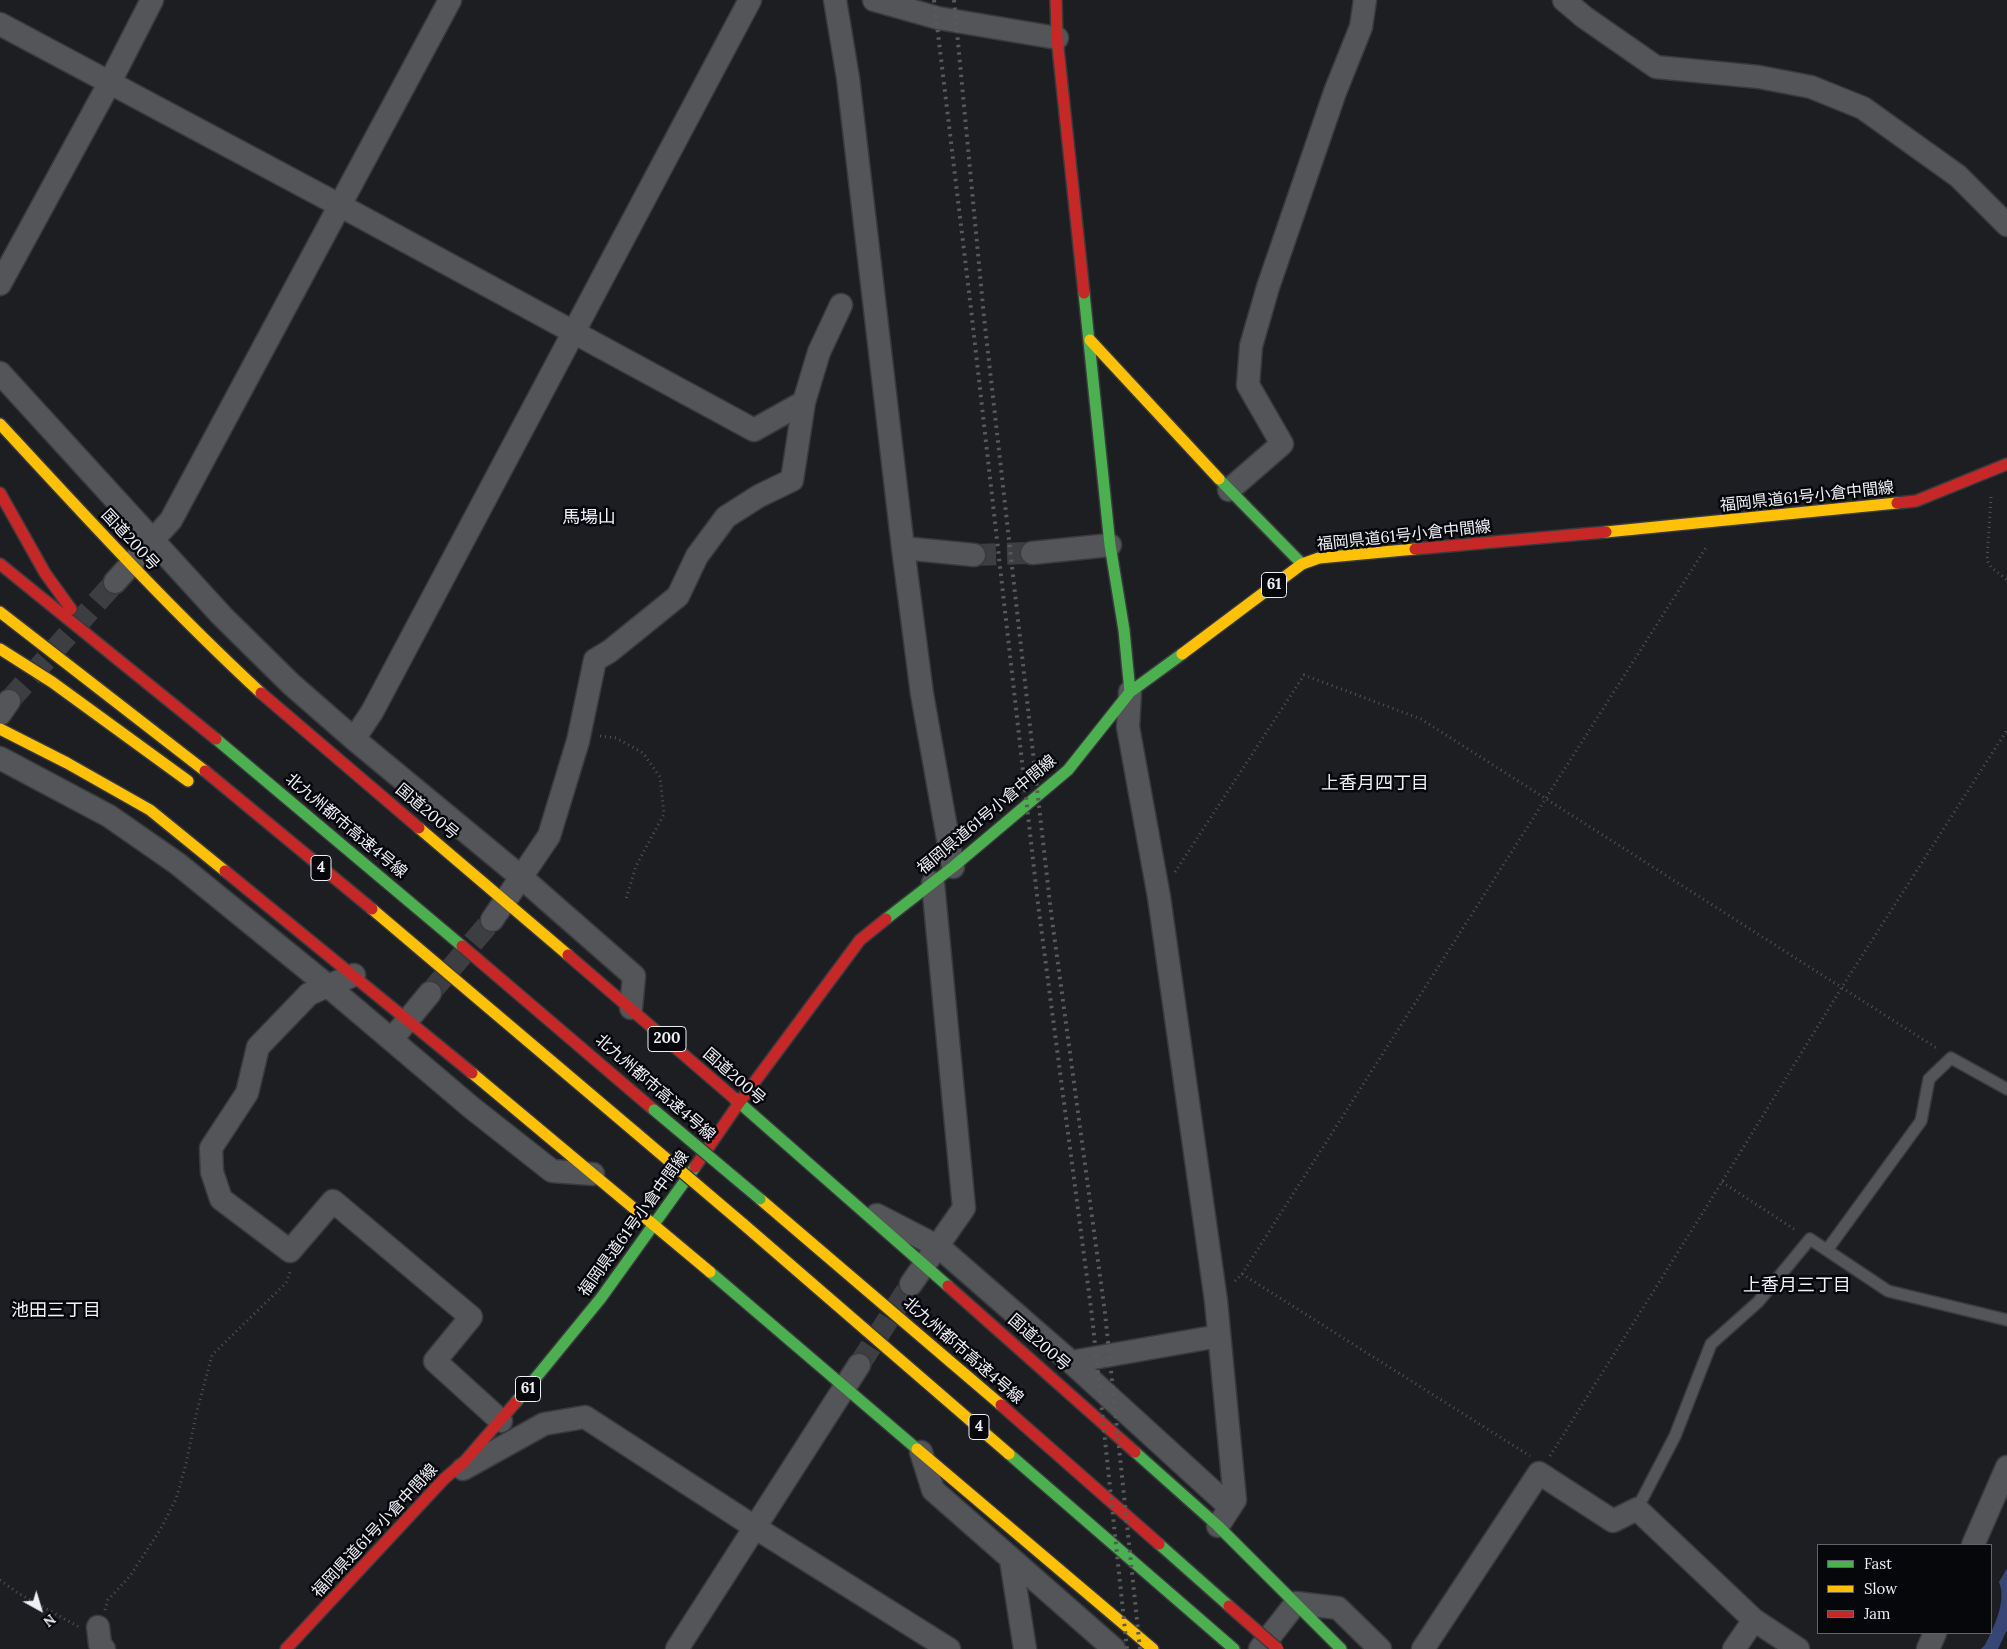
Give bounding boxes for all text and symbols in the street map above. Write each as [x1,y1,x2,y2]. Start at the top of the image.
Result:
street label: 福岡県道61号小倉中間線 [1719,478,1895,516]
street label: 国道200号 [97,505,163,575]
district label: 馬場山 [562,507,616,529]
street label: 福岡県道61号小倉中間線 [1316,517,1492,555]
road number: 61 [1262,572,1286,598]
street label: 福岡県道61号小倉中間線 [914,751,1060,879]
street label: 北九州都市高速4号線 [281,770,411,882]
district label: 上香月四丁目 [1321,773,1429,795]
street label: 国道200号 [392,780,462,844]
road number: 4 [311,856,331,880]
road number: 200 [648,1026,686,1052]
street label: 北九州都市高速4号線 [591,1031,719,1145]
street label: 国道200号 [699,1045,769,1109]
street label: 福岡県道61号小倉中間線 [575,1148,693,1300]
district label: 上香月三丁目 [1743,1275,1851,1297]
street label: 北九州都市高速4号線 [899,1294,1027,1408]
district label: 池田三丁目 [11,1300,101,1322]
street label: 国道200号 [1004,1311,1074,1375]
road number: 61 [516,1376,540,1402]
road number: 4 [969,1414,989,1440]
street label: 福岡県道61号小倉中間線 [308,1460,442,1602]
legend [1817,1544,1992,1634]
text: Fast [1864,1554,1892,1573]
text: Slow [1864,1579,1897,1598]
north arrow [15,1584,65,1634]
text: Jam [1864,1604,1891,1623]
text: N [40,1610,59,1631]

